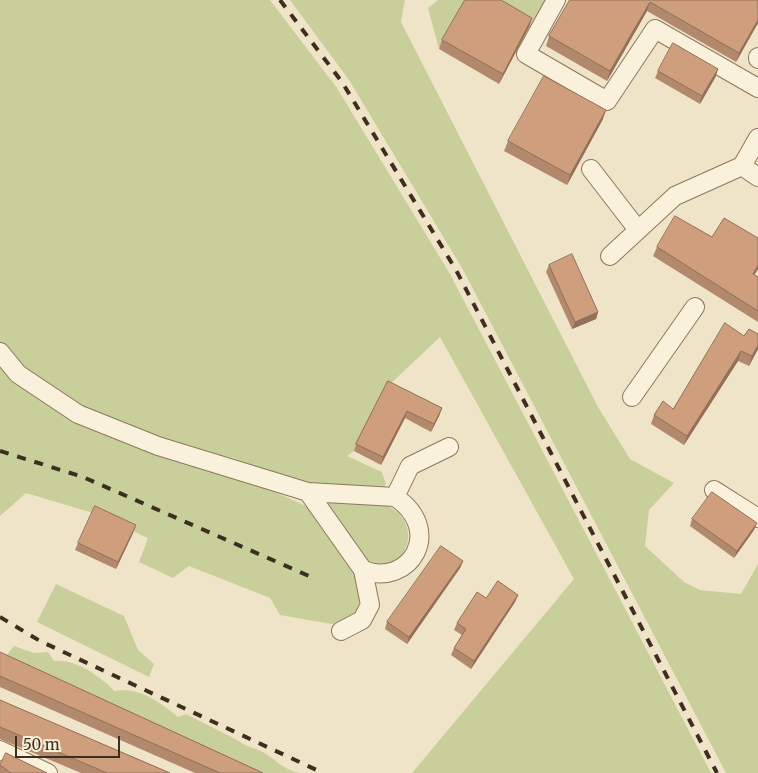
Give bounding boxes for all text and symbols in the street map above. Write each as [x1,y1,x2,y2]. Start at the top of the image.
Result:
scale bar [18,726,122,758]
text: 50 m [23,735,60,754]

